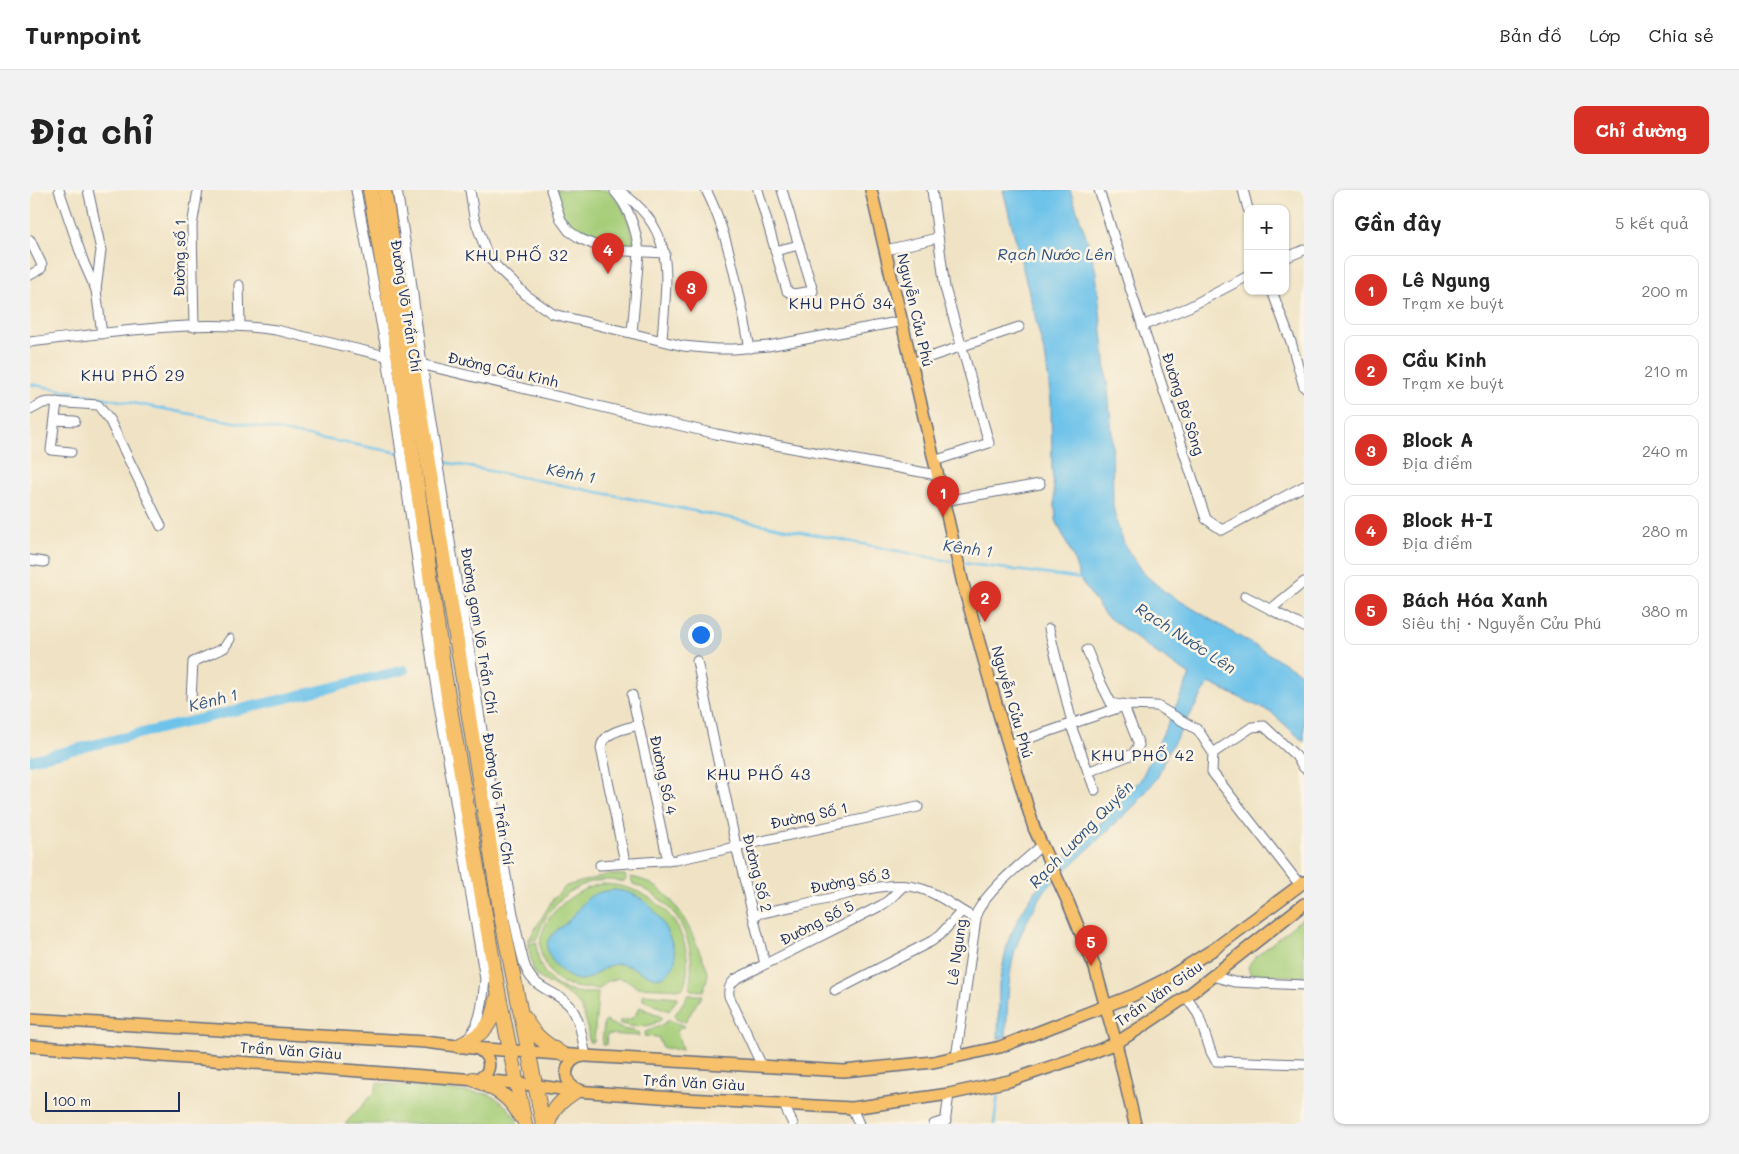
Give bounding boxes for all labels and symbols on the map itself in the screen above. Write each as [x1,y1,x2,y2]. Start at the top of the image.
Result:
street label: Đường số 1 [168,219,190,297]
pin: 4 [592,233,624,274]
street label: Đường Võ Trần Chí [387,238,427,374]
water label: Rạch Nước Lên [997,243,1113,264]
district label: KHU PHỐ 32 [465,244,569,265]
street label: Nguyễn Cửu Phú [893,251,939,369]
pin: 3 [675,271,707,312]
district label: KHU PHỐ 34 [789,292,893,313]
street label: Đường Cầu Kinh [446,347,561,392]
street label: Đường Bờ Sông [1158,350,1210,458]
district label: KHU PHỐ 29 [81,364,185,385]
water label: Kênh 1 [545,457,598,488]
pin: 1 [927,476,959,517]
water label: Kênh 1 [942,534,994,561]
street label: Đường gom Võ Trần Chí [457,546,503,716]
pin: 2 [969,581,1001,622]
water label: Rạch Nước Lên [1132,597,1241,678]
your location [688,622,714,648]
street label: Nguyễn Cửu Phú [987,643,1039,760]
water label: Kênh 1 [186,683,240,716]
street label: Đường Võ Trần Chí [479,731,519,867]
street label: Đường Số 4 [646,733,682,817]
district label: KHU PHỐ 42 [1091,744,1195,765]
district label: KHU PHỐ 43 [707,763,811,784]
water label: Rạch Lương Quyền [1024,775,1138,892]
street label: Đường Số 1 [768,797,849,833]
street label: Đường Số 2 [739,831,777,914]
street label: Đường Số 3 [808,862,892,898]
street label: Đường Số 5 [776,895,857,949]
street label: Lê Ngung [941,917,971,986]
pin: 5 [1075,925,1107,966]
street label: Trần Văn Giàu [1111,956,1206,1031]
street label: Trần Văn Giàu [239,1036,343,1064]
street label: Trần Văn Giàu [642,1069,746,1095]
scale bar [45,1089,180,1112]

